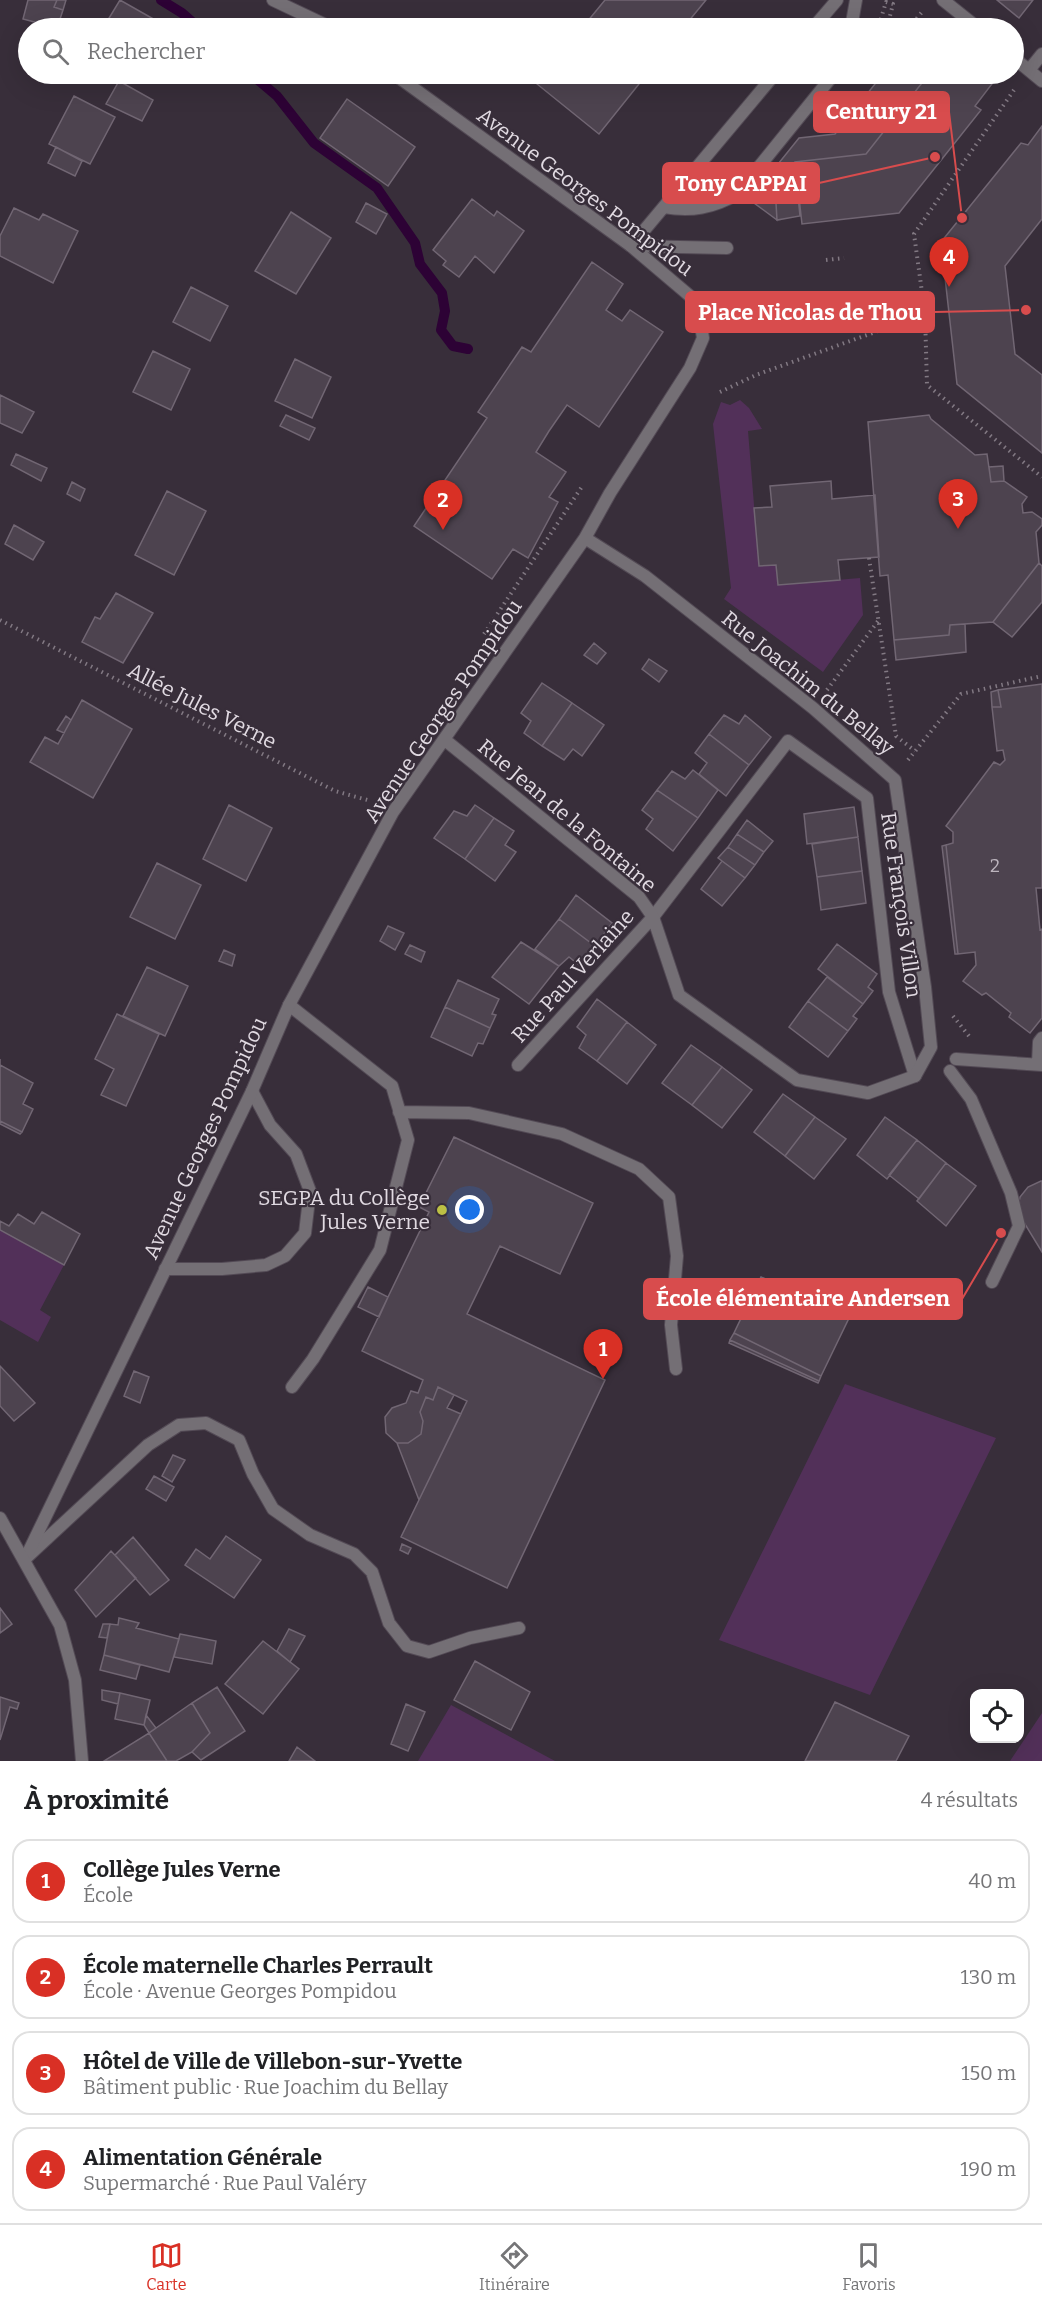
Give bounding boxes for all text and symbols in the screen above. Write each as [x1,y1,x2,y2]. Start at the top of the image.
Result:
search box [18,18,1024,84]
icon: search [39,35,72,68]
text: Rechercher [87,38,205,65]
callout: Century 21 [814,92,949,132]
text: Century 21 [825,98,937,125]
street label: Avenue Georges Pompidou [472,102,698,282]
callout: Tony CAPPAI [663,163,819,203]
text: Tony CAPPAI [675,170,807,197]
pin: 4 [930,238,968,287]
callout: Place Nicolas de Thou [686,292,934,332]
text: Place Nicolas de Thou [698,299,922,326]
pin: 2 [424,480,462,530]
pin: 3 [938,480,978,529]
street label: Avenue Georges Pompidou [359,594,527,828]
street label: Rue Joachim du Bellay [716,605,900,761]
street label: Allée Jules Verne [123,657,281,755]
street label: Rue Jean de la Fontaine [472,734,662,898]
street label: Rue François Villon [875,810,927,1000]
house number: 2 [990,855,1000,877]
street label: Rue Paul Verlaine [506,904,640,1048]
street label: Avenue Georges Pompidou [138,1013,272,1263]
place label: SEGPA du Collège Jules Verne [258,1185,430,1235]
your location [455,1195,484,1224]
marker: SEGPA du Collège Jules Verne [435,1203,449,1217]
callout: École élémentaire Andersen [644,1279,962,1319]
text: École élémentaire Andersen [656,1285,950,1312]
pin: 1 [584,1330,622,1379]
map controls [970,1689,1024,1743]
button: locate [970,1689,1024,1743]
text: À proximité [24,1785,169,1816]
text: 4 résultats [921,1788,1018,1812]
text: Collège Jules Verne [83,1856,281,1883]
text: 1 [41,1869,50,1893]
text: 40 m [968,1869,1016,1893]
text: École [83,1883,133,1907]
text: École maternelle Charles Perrault [83,1952,433,1979]
text: 2 [40,1965,51,1989]
text: 130 m [961,1965,1016,1989]
text: École · Avenue Georges Pompidou [83,1979,397,2003]
text: Hôtel de Ville de Villebon-sur-Yvette [83,2048,462,2075]
text: 3 [40,2061,51,2085]
text: 150 m [961,2061,1016,2085]
text: Bâtiment public · Rue Joachim du Bellay [83,2075,448,2099]
text: Alimentation Générale [83,2144,322,2171]
text: 4 [39,2157,52,2181]
text: 190 m [960,2157,1016,2181]
text: Supermarché · Rue Paul Valéry [83,2171,367,2195]
tab: Carte [146,2239,186,2294]
tab: Itinéraire [479,2239,550,2294]
tab: Favoris [842,2239,896,2294]

